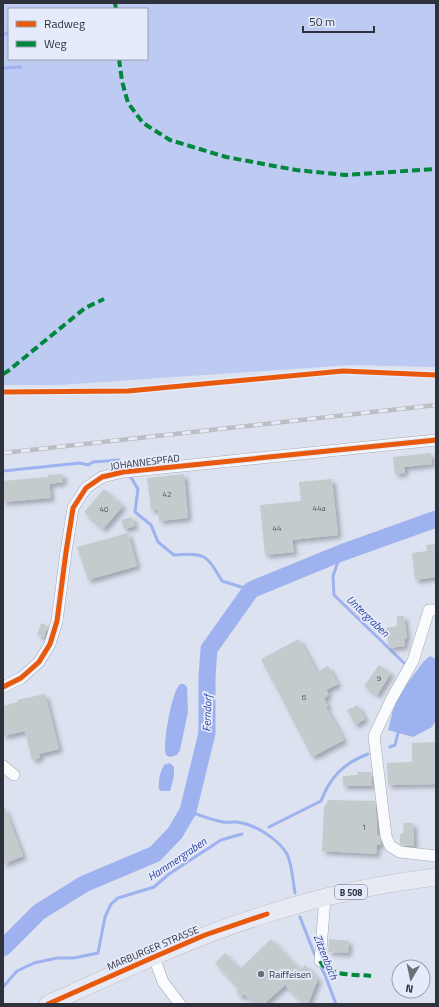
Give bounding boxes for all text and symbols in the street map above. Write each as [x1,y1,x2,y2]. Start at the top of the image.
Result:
legend [8,8,148,60]
scale bar [303,8,374,34]
text: 50 m [309,12,335,31]
text: Radweg [44,14,85,33]
text: Weg [44,34,67,53]
street label: JOHANNESPFAD [109,450,181,474]
house number: 42 [163,488,171,500]
house number: 44a [313,502,325,514]
house number: 40 [100,503,109,515]
house number: 44 [273,522,282,534]
water label: Untergraben [343,592,393,641]
house number: 9 [377,672,382,684]
house number: 6 [302,691,307,703]
water label: Ferndorf [198,692,216,732]
house number: 1 [362,821,366,833]
water label: Hammergraben [144,833,210,885]
road number: B 508 [335,885,367,899]
street label: MARBURGER STRASSE [105,922,202,974]
water label: Zitzenbach [310,932,342,982]
north arrow [391,959,431,999]
place label: Raiffeisen [269,967,311,982]
marker: Raiffeisen [256,969,266,979]
text: N [404,980,414,997]

